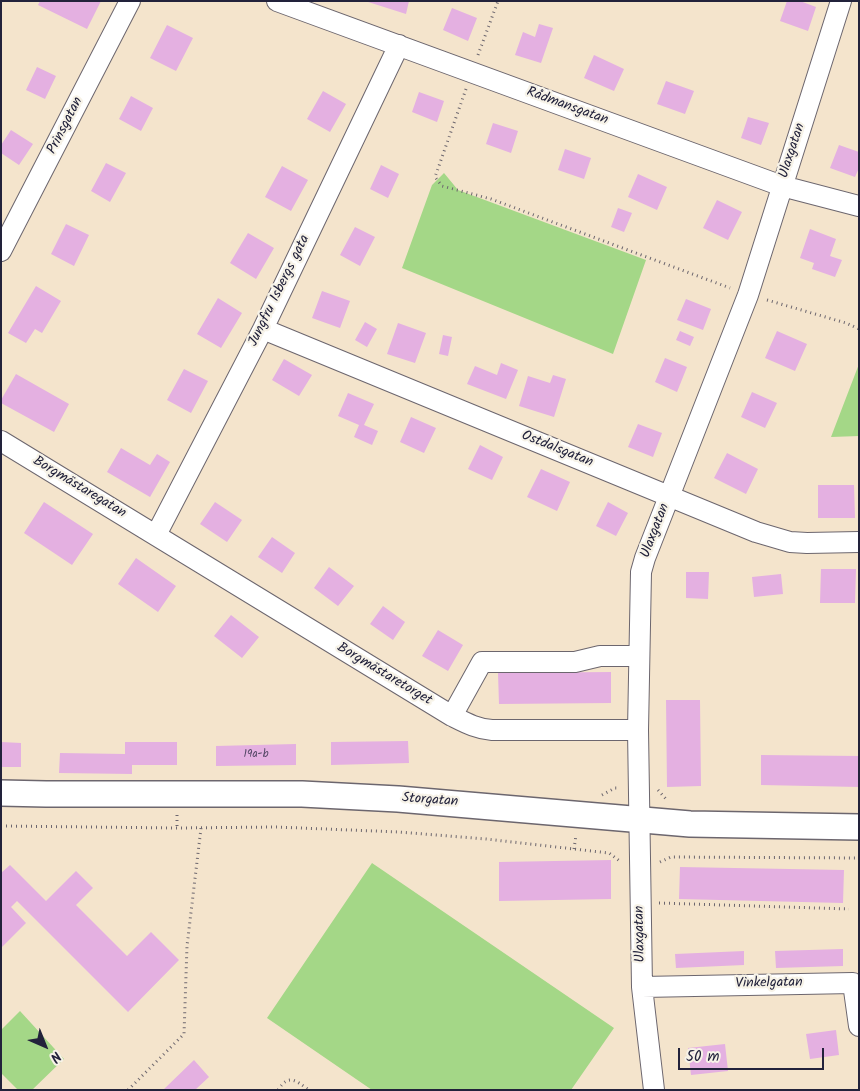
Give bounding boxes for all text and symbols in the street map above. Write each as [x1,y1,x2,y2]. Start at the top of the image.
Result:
street label: Rådmansgatan [524,84,610,130]
street label: Prinsgatan [45,95,87,157]
street label: Ulaxgatan [776,121,810,181]
street label: Jungfru Isbergs gata [246,233,314,349]
street label: Ostdalsgatan [519,428,595,472]
street label: Borgmästaregatan [29,454,129,522]
street label: Ulaxgatan [638,501,674,561]
street label: Borgmästaretorget [333,640,435,710]
house number: 19a-b [244,748,268,762]
street label: Storgatan [401,791,459,811]
street label: Ulaxgatan [632,905,650,963]
street label: Vinkelgatan [735,975,803,993]
north arrow [20,1021,70,1071]
scale bar [680,1038,826,1070]
text: 50 m [686,1045,720,1069]
text: N [45,1046,66,1068]

